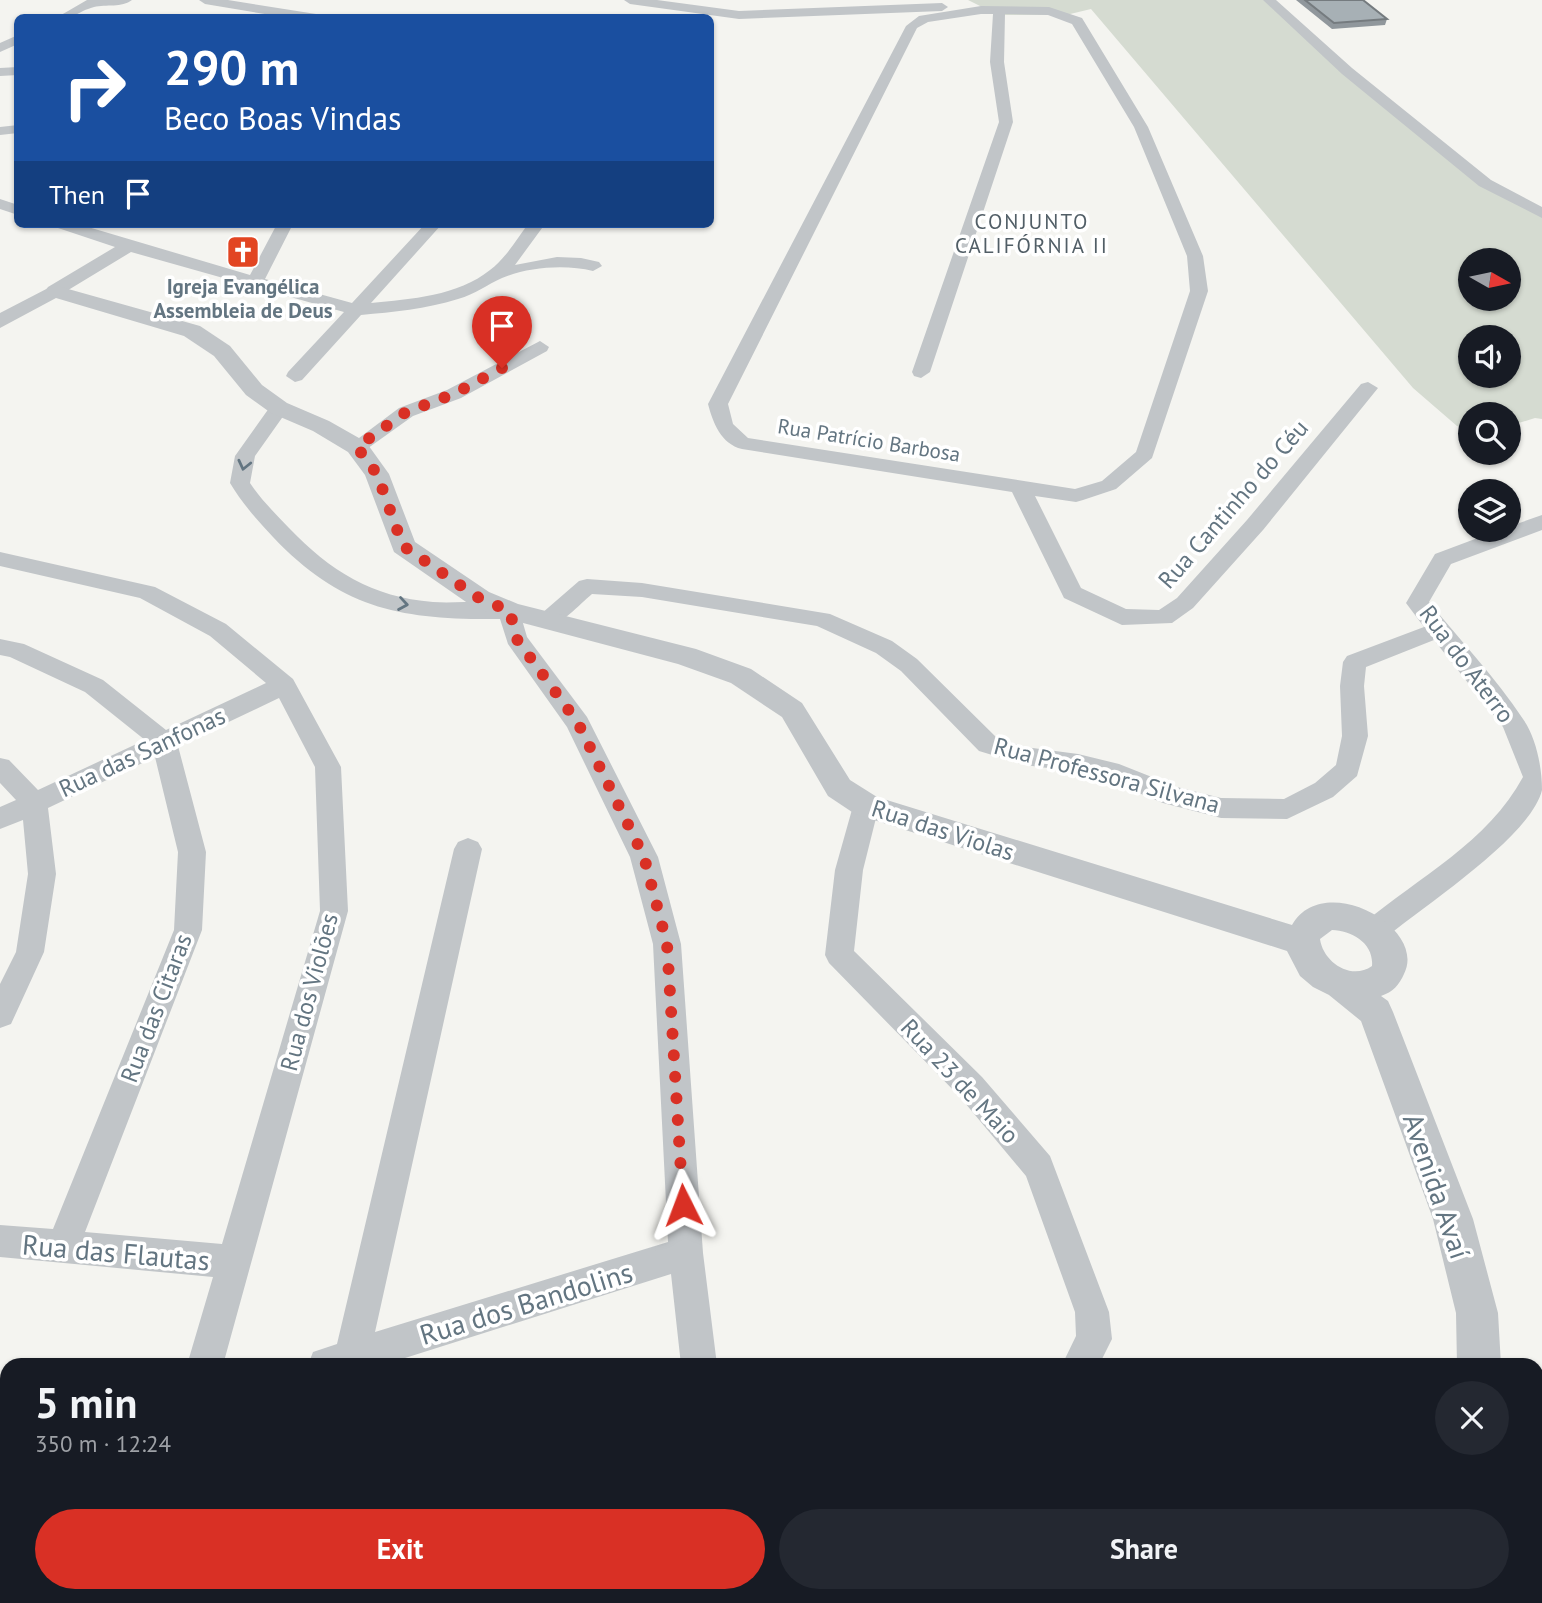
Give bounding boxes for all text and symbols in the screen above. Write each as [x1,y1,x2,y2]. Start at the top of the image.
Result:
text: 290 m [164,35,299,99]
icon: right [49,42,140,133]
text: Beco Boas Vindas [164,97,402,139]
icon: arrive [119,175,157,213]
text: Then [49,178,105,211]
district label: CONJUNTO CALIFÓRNIA II [955,208,1109,259]
church icon: Igreja Evangélica Assembleia de Deus [224,233,262,271]
north arrow [1458,248,1521,312]
map controls [1458,248,1521,542]
place label: Igreja Evangélica Assembleia de Deus [153,273,333,324]
pin [472,296,532,368]
icon: arrive [483,307,521,345]
button: sound [1458,325,1521,388]
button: search [1458,402,1521,465]
street label: Rua Patrício Barbosa [776,412,962,468]
street label: Rua Cantinho do Céu [1151,413,1315,595]
one-way arrow [237,459,252,471]
button: layers [1458,479,1521,542]
one-way arrow [397,596,409,611]
street label: Rua do Aterro [1413,599,1521,729]
street label: Rua das Sanfonas [54,700,230,804]
street label: Rua Professora Silvana [991,730,1223,820]
street label: Rua das Violas [868,792,1018,868]
street label: Rua dos Violões [273,910,345,1074]
street label: Rua das Citaras [113,929,199,1087]
street label: Rua 23 de Maio [894,1012,1026,1150]
street label: Avenida Avaí [1395,1108,1479,1264]
position arrow [646,1168,720,1242]
street label: Rua das Flautas [21,1225,211,1279]
street label: Rua dos Bandolins [415,1253,637,1353]
text: 5 min [35,1375,137,1430]
button: close [1435,1381,1509,1455]
text: 350 m · 12:24 [35,1429,171,1458]
button: Exit [35,1509,765,1589]
button: Share [779,1509,1509,1589]

